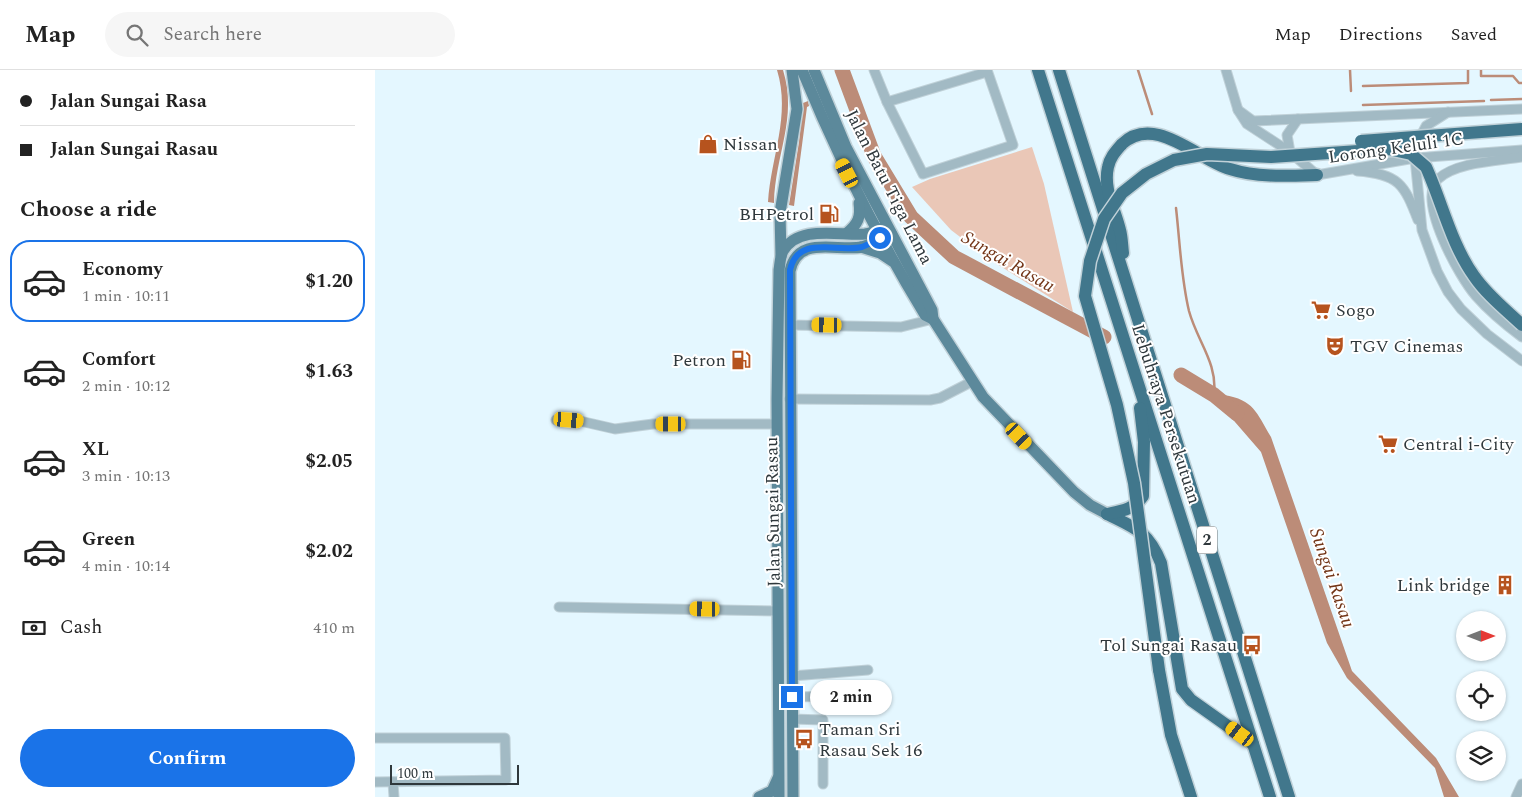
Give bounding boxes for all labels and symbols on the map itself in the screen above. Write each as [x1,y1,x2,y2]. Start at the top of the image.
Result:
street label: Jalan Batu Tiga Lama [838,105,940,269]
street label: Lorong Keluli 1C [1326,125,1466,171]
place label: Nissan [723,131,778,158]
shop icon: Nissan [697,133,719,155]
car [833,156,860,190]
place label: BHPetrol [739,201,814,228]
fuel station icon: BHPetrol [818,203,840,225]
water label: Sungai Rasau [956,223,1060,301]
route start [869,227,891,249]
place label: Sogo [1336,297,1375,324]
supermarket icon: Sogo [1310,299,1332,321]
car [811,317,842,333]
street label: Lebuhraya Persekutuan [1124,320,1208,508]
place label: TGV Cinemas [1350,333,1463,360]
theatre icon: TGV Cinemas [1324,335,1346,357]
place label: Petron [672,347,726,374]
fuel station icon: Petron [730,349,752,371]
car [553,411,584,429]
car [656,417,686,432]
car [1003,420,1034,452]
place label: Central i-City [1403,431,1515,458]
supermarket icon: Central i-City [1377,433,1399,455]
street label: Jalan Sungai Rasau [758,437,788,587]
water label: Sungai Rasau [1301,524,1363,632]
road number: 2 [1197,526,1217,554]
place label: Link bridge [1397,572,1490,599]
building icon: Link bridge [1494,574,1516,596]
car [689,601,720,617]
north arrow [1456,611,1506,661]
place label: Tol Sungai Rasau [1100,632,1237,659]
bus stop icon: Tol Sungai Rasau [1241,634,1263,656]
callout: 2 min [809,680,892,714]
route end [781,686,803,708]
place label: Taman Sri Rasau Sek 16 [819,716,922,764]
car [1223,719,1256,749]
bus stop icon: Taman Sri Rasau Sek 16 [793,728,815,750]
scale bar [390,762,519,785]

